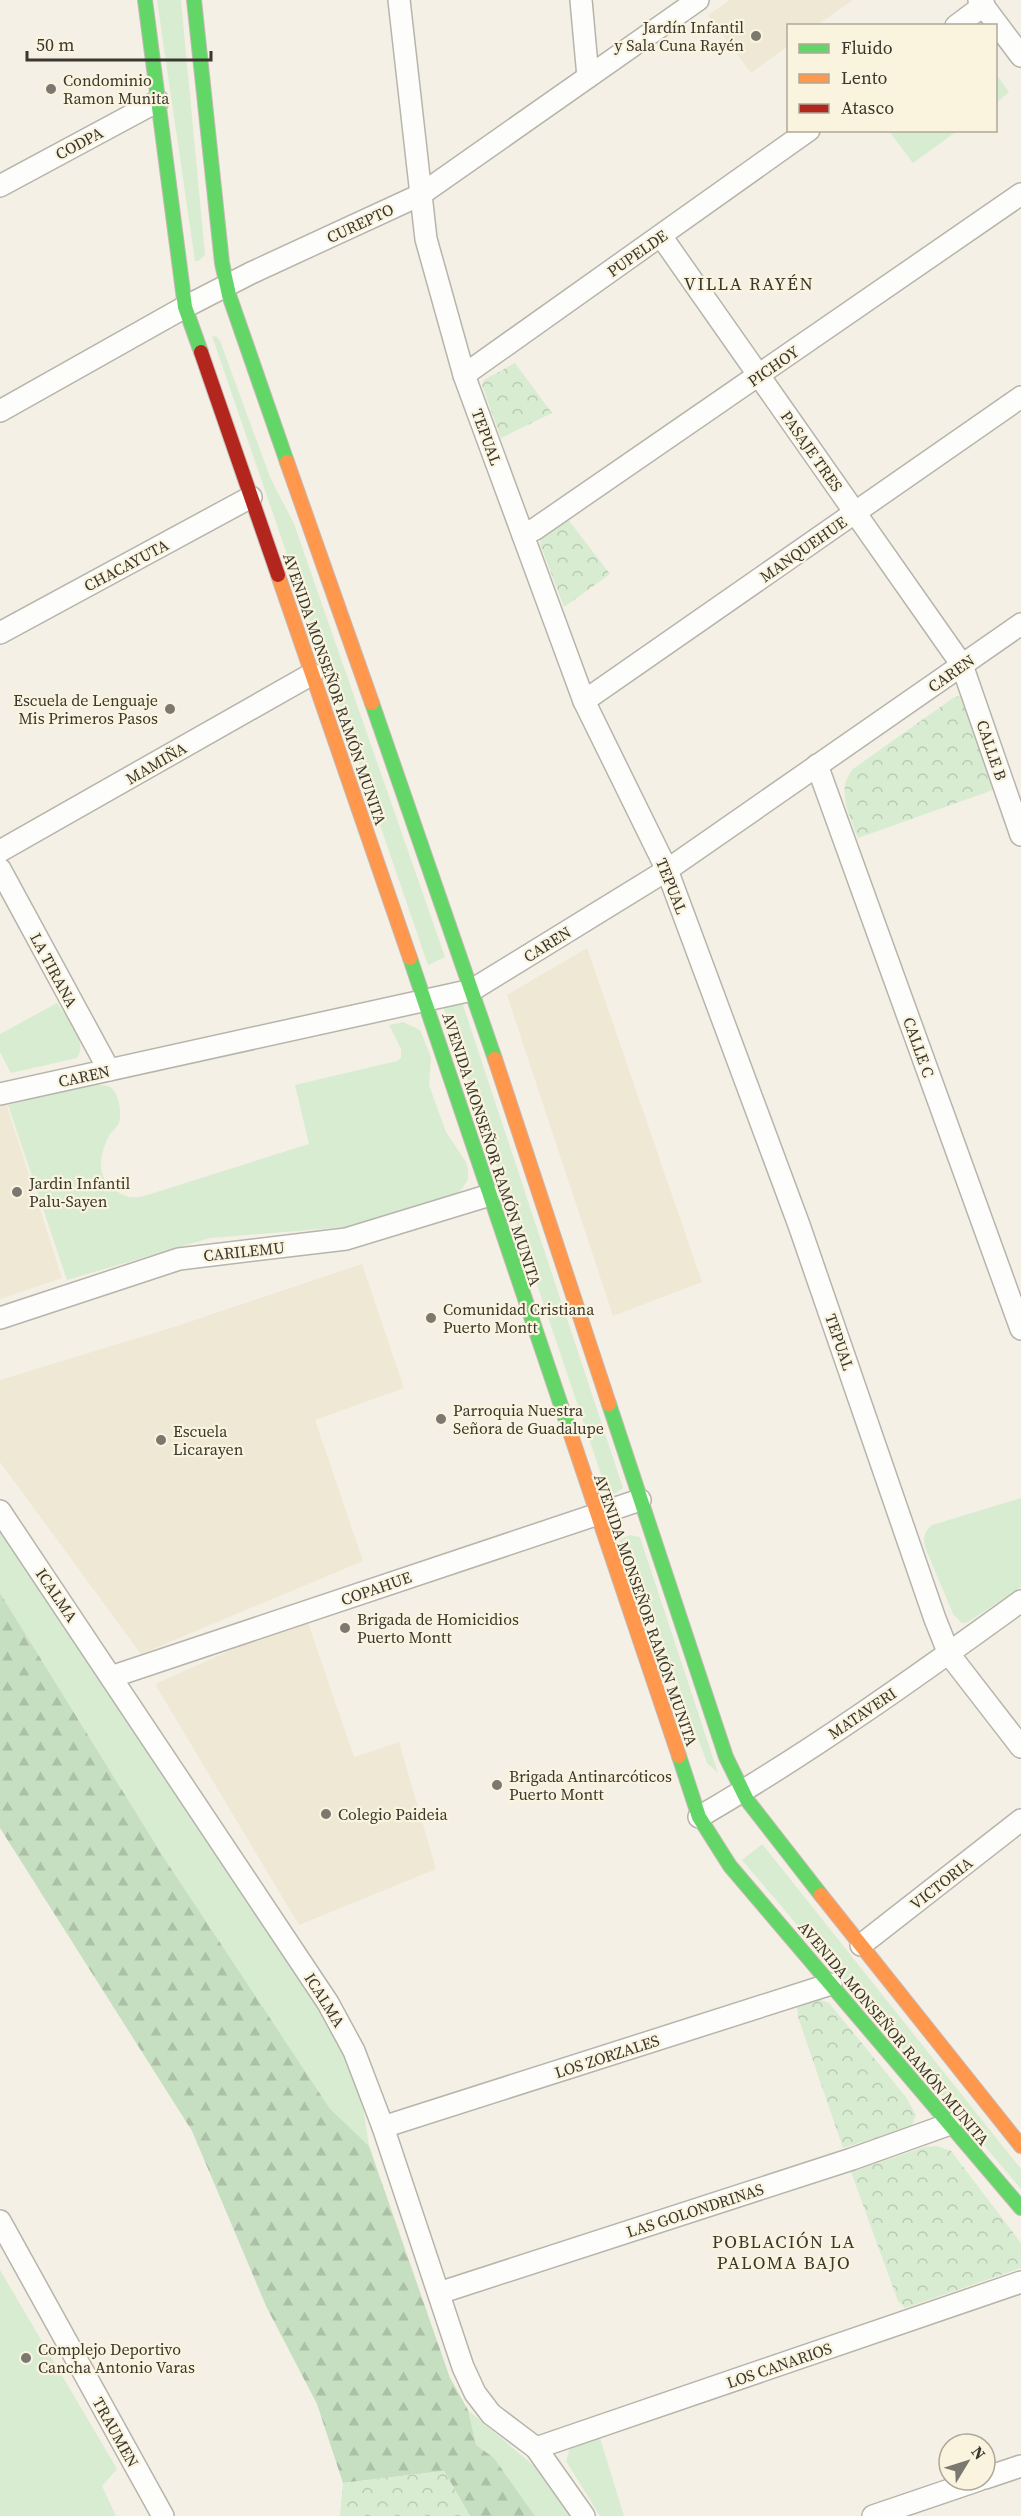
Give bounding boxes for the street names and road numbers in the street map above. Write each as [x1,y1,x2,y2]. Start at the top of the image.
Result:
street label: CODPA [51,121,107,165]
street label: CUREPTO [323,198,397,248]
street label: PUPELDE [602,224,672,282]
street label: PICHOY [743,340,803,392]
street label: TEPUAL [467,406,507,468]
street label: PASAJE TRES [776,406,848,496]
street label: MANQUEHUE [755,511,851,587]
street label: CHACAYUTA [80,533,172,596]
street label: AVENIDA MONSEÑOR RAMÓN MUNITA [278,550,392,828]
street label: CAREN [923,649,979,697]
street label: CALLE B [971,717,1013,783]
street label: MAMIÑA [121,737,191,789]
street label: TEPUAL [651,855,693,917]
street label: CAREN [519,921,575,967]
street label: LA TIRANA [25,929,83,1012]
street label: AVENIDA MONSEÑOR RAMÓN MUNITA [437,1009,547,1289]
street label: CALLE C [898,1014,940,1080]
street label: CAREN [56,1060,112,1092]
street label: CARILEMU [202,1236,286,1266]
street label: TEPUAL [820,1311,860,1373]
street label: AVENIDA MONSEÑOR RAMÓN MUNITA [589,1471,703,1749]
street label: ICALMA [31,1564,83,1627]
street label: COPAHUE [338,1566,415,1610]
street label: MATAVERI [823,1682,901,1744]
street label: VICTORIA [905,1851,977,1914]
street label: AVENIDA MONSEÑOR RAMÓN MUNITA [794,1916,995,2150]
street label: ICALMA [300,1968,351,2032]
street label: LOS ZORZALES [552,2029,662,2083]
street label: LAS GOLONDRINAS [624,2177,766,2243]
street label: LOS CANARIOS [723,2337,835,2393]
street label: TRAUMEN [88,2393,144,2471]

